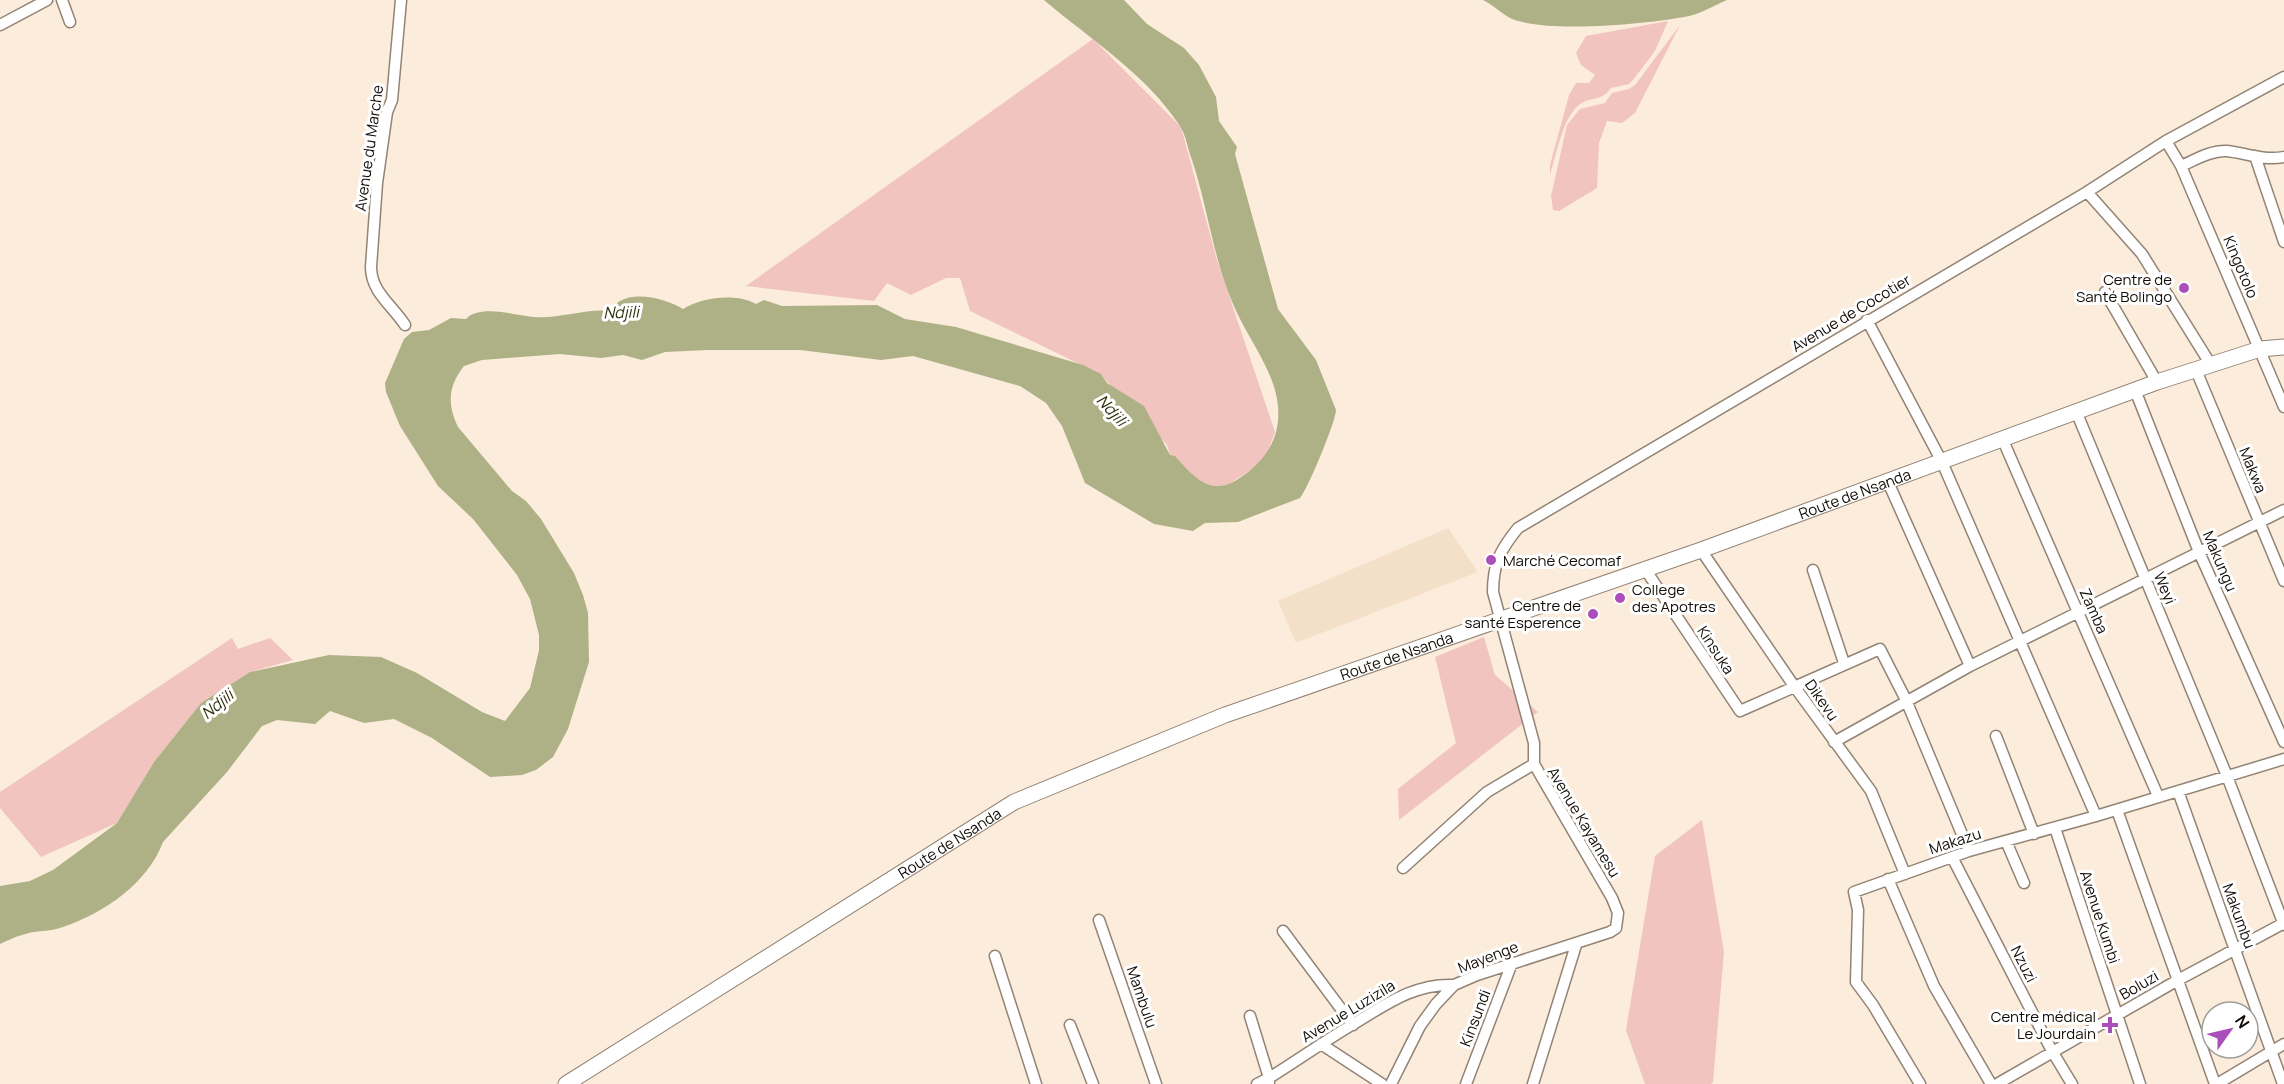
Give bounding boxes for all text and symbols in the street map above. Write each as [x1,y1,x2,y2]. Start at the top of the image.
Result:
street label: Avenue du Marche [350,83,388,213]
street label: Kingotolo [2218,233,2264,302]
street label: Avenue de Cocotier [1788,269,1915,357]
place label: Centre de Santé Bolingo [2076,269,2172,307]
marker: Centre de Santé Bolingo [2177,281,2191,295]
water label: Ndjili [603,300,641,324]
water label: Ndjili [1092,389,1134,432]
street label: Makwa [2234,444,2272,496]
street label: Route de Nsanda [1796,463,1914,524]
street label: Makungu [2198,527,2242,595]
place label: Marché Cecomaf [1503,550,1622,571]
marker: Marché Cecomaf [1484,553,1498,567]
street label: Weyi [2149,569,2181,607]
place label: College des Apotres [1632,579,1716,617]
street label: Zamba [2075,585,2113,637]
marker: College des Apotres [1613,591,1627,605]
place label: Centre de santé Esperence [1465,595,1581,633]
marker: Centre de santé Esperence [1586,607,1600,621]
street label: Kinsuka [1693,622,1739,678]
street label: Route de Nsanda [1337,626,1456,685]
street label: Dikevu [1800,675,1844,725]
water label: Ndjili [196,683,240,724]
street label: Avenue Kayamesu [1543,763,1625,881]
street label: Route de Nsanda [894,802,1005,883]
street label: Makazu [1926,823,1984,859]
street label: Avenue Kumbi [2075,868,2125,966]
street label: Makumbu [2218,881,2260,951]
street label: Mayenge [1455,936,1521,978]
street label: Nzuzi [2006,942,2042,986]
street label: Mambulu [1122,963,1162,1031]
street label: Boluzi [2116,965,2162,1005]
street label: Avenue Luzizila [1297,975,1399,1047]
street label: Kinsundi [1455,987,1495,1049]
north arrow [2200,1000,2260,1060]
place label: Centre médical Le Jourdain [1991,1006,2096,1044]
text: N [2230,1011,2255,1033]
marker: Centre médical Le Jourdain [2101,1016,2119,1034]

